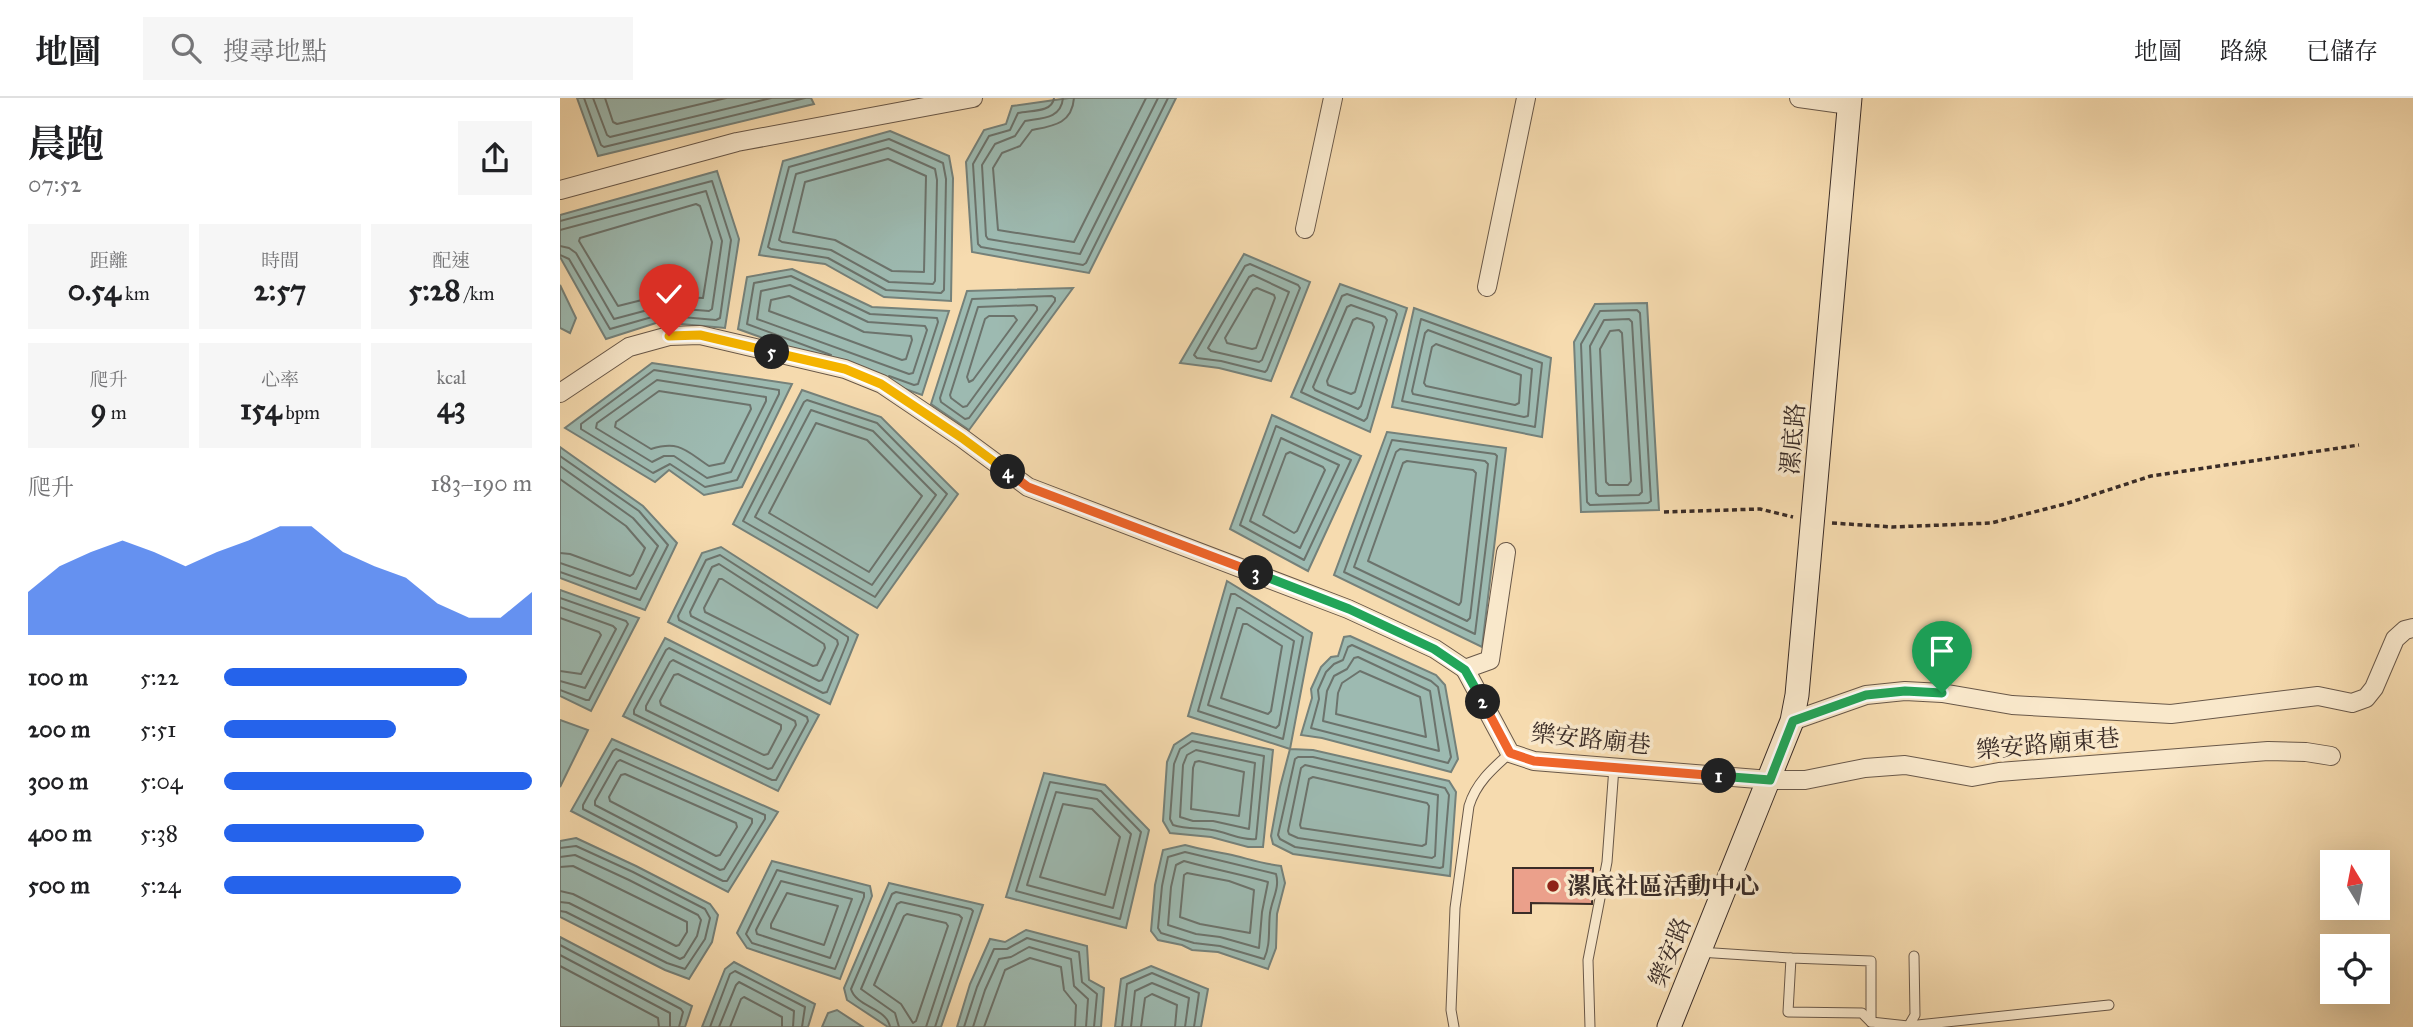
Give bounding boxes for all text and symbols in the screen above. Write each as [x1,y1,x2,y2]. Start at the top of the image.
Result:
search box [143,17,633,80]
icon: search [167,29,205,67]
text: 地圖 [35,32,101,72]
text: 搜尋地點 [223,35,327,67]
text: 地圖 [2134,36,2182,66]
text: 路線 [2220,36,2268,66]
text: 已儲存 [2306,36,2378,66]
text: 晨跑 [28,121,104,167]
button: share [458,121,532,195]
text: 07:52 [28,170,82,198]
text: 距離 [90,249,128,272]
text: 時間 [261,249,299,272]
text: 配速 [432,249,470,272]
pin [639,264,699,336]
text: 0.54 [68,272,121,308]
text: 2:57 [254,272,306,308]
text: 5:28 [408,272,460,308]
icon: check [650,275,688,313]
text: km [121,282,150,305]
text: /km [460,282,494,305]
pin: 5 [754,334,790,370]
text: 5 [767,340,776,363]
text: kcal [436,366,466,389]
text: 爬升 [90,368,128,391]
text: 心率 [261,368,299,391]
text: 43 [437,389,466,425]
text: 9 [91,391,107,427]
text: 154 [240,391,281,427]
text: m [107,401,127,424]
text: bpm [281,401,320,424]
street label: 漯底路 [1775,402,1811,476]
pin: 4 [990,454,1026,490]
text: 4 [1002,460,1013,483]
text: 183–190 m [431,469,532,497]
text: 爬升 [28,473,74,501]
pin: 3 [1238,556,1274,590]
text: 3 [1252,561,1259,584]
pin [1912,621,1972,693]
icon: arrive [1923,632,1961,670]
text: 100 m [28,663,88,691]
text: 5:22 [140,663,179,691]
pin: 2 [1466,684,1500,720]
text: 2 [1478,690,1487,713]
text: 200 m [28,715,90,743]
text: 5:51 [140,715,176,743]
street label: 樂安路廟巷 [1530,718,1652,760]
street label: 樂安路廟東巷 [1975,723,2121,765]
pin: 1 [1702,758,1736,794]
text: 1 [1715,764,1722,787]
text: 300 m [28,767,88,795]
text: 5:04 [140,767,183,795]
text: 400 m [28,819,92,847]
text: 5:38 [140,819,178,847]
north arrow [2320,850,2390,920]
map controls [2320,850,2390,1004]
text: 500 m [28,871,90,899]
text: 5:24 [140,871,181,899]
place label: 漯底社區活動中心 [1567,871,1759,901]
marker: 漯底社區活動中心 [1545,878,1561,894]
street label: 樂安路 [1643,913,1697,991]
button: locate [2320,934,2390,1004]

